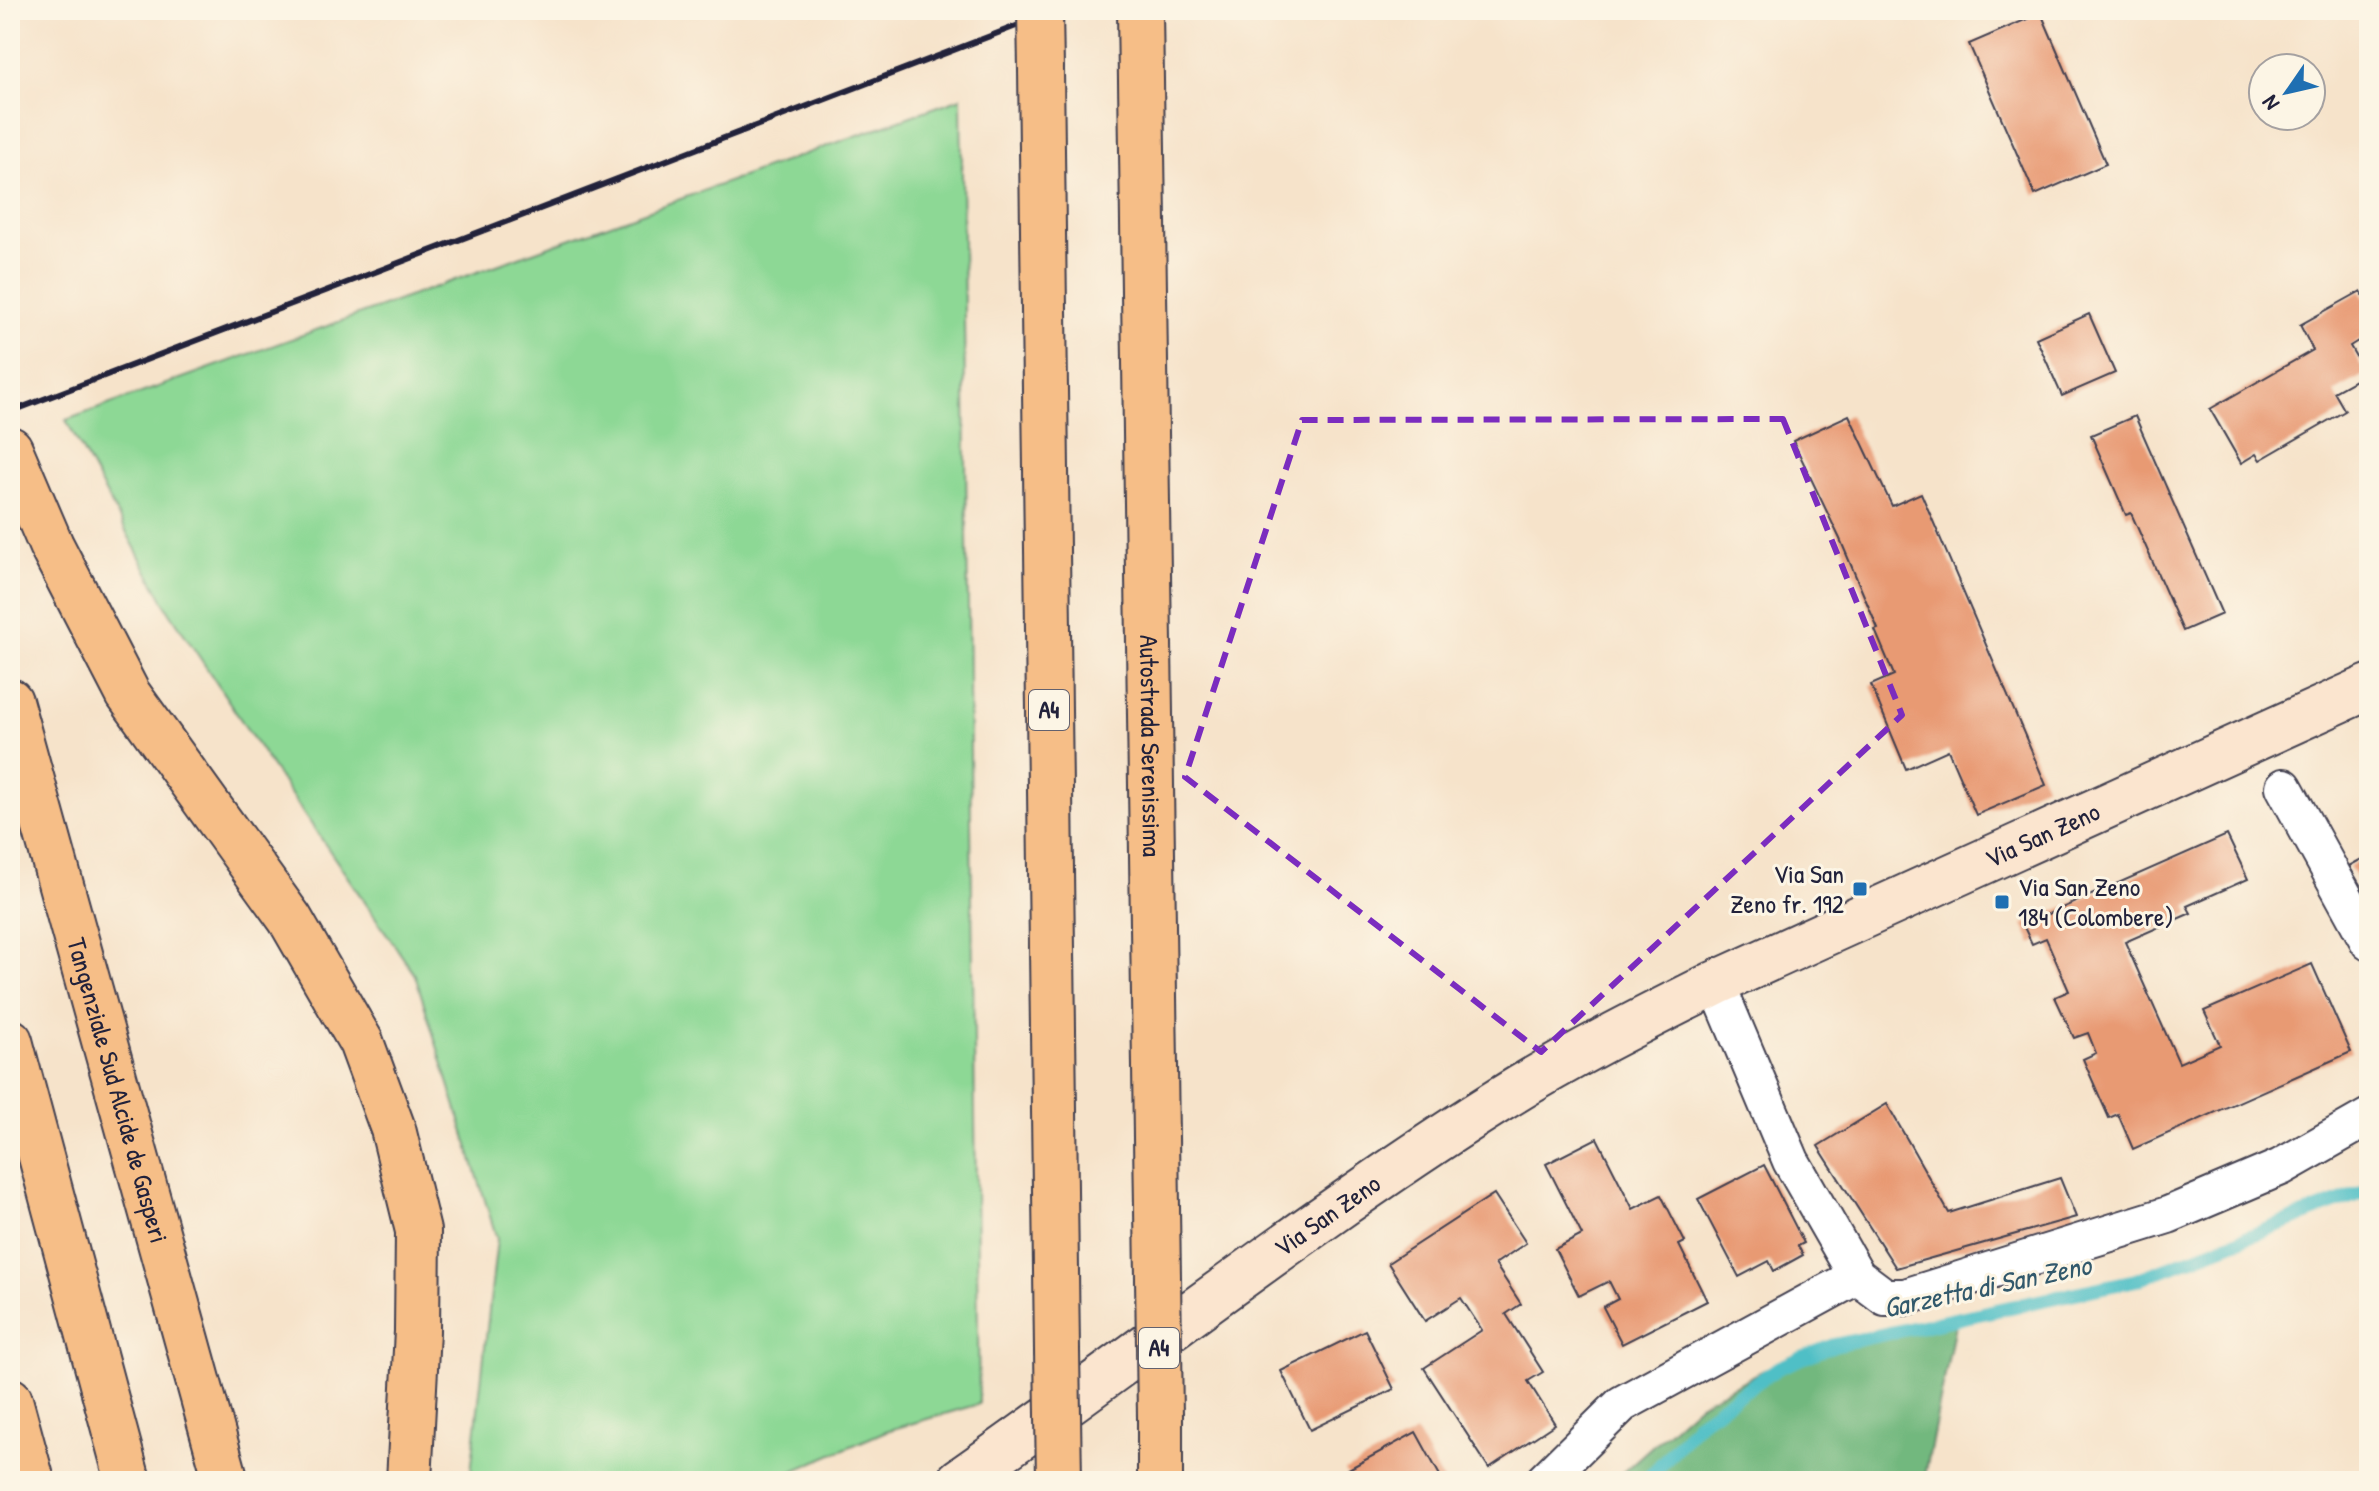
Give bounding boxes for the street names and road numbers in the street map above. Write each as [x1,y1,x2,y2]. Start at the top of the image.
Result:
street label: Autostrada Serenissima [1132,635,1170,857]
road number: A4 [1029,690,1069,730]
street label: Via San Zeno [1979,793,2105,876]
street label: Tangenziale Sud Alcide de Gasperi [59,934,177,1247]
street label: Via San Zeno [1267,1166,1387,1265]
road number: A4 [1139,1328,1179,1368]

